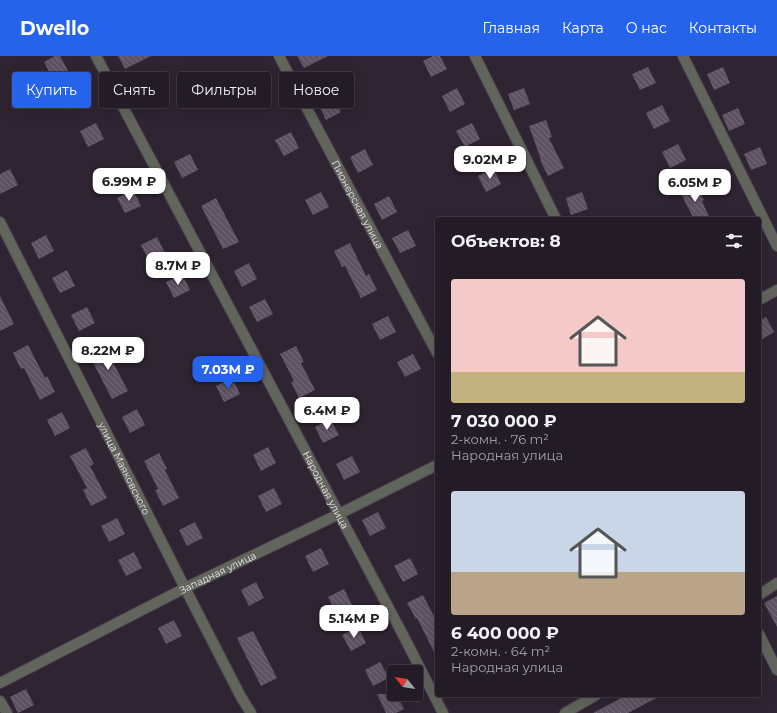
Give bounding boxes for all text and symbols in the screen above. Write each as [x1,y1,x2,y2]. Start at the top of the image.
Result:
text: Dwello [20,17,89,40]
text: Главная [482,19,540,37]
text: Карта [562,19,604,37]
text: О нас [626,19,667,37]
text: Контакты [689,19,757,37]
chip: Купить [12,72,91,108]
chip: Снять [99,72,169,108]
chip: Фильтры [177,72,271,108]
chip: Новое [279,72,354,108]
pin: 9.02M ₽ [453,146,527,180]
text: 9.02M ₽ [463,151,517,167]
street label: Пионерская улица [329,158,387,251]
pin: 6.99M ₽ [92,168,166,202]
pin: 6.05M ₽ [658,169,732,203]
text: 6.99M ₽ [102,173,156,189]
text: 6.05M ₽ [668,174,722,190]
icon: filters [723,230,745,252]
text: Объектов: 8 [451,231,561,251]
pin: 8.7M ₽ [145,252,211,286]
text: 8.7M ₽ [155,257,201,273]
icon: home [562,305,634,377]
pin: 8.22M ₽ [71,337,145,371]
text: 8.22M ₽ [81,342,135,358]
pin: 7.03M ₽ [191,356,265,390]
text: 7.03M ₽ [201,361,255,377]
pin: 6.4M ₽ [294,397,360,431]
text: 6.4M ₽ [304,402,350,418]
text: 7 030 000 ₽ [451,411,557,431]
street label: улица Маяковского [95,419,153,517]
text: 2-комн. · 76 m² [451,431,549,447]
text: Народная улица [451,447,563,463]
street label: Народная улица [300,449,352,531]
icon: home [562,517,634,589]
street label: Западная улица [177,548,258,596]
pin: 5.14M ₽ [317,605,391,639]
text: 5.14M ₽ [328,610,380,626]
text: 6 400 000 ₽ [451,623,559,643]
text: 2-комн. · 64 m² [451,643,550,659]
text: Народная улица [451,659,563,675]
north arrow [387,665,423,701]
map controls [387,665,423,701]

